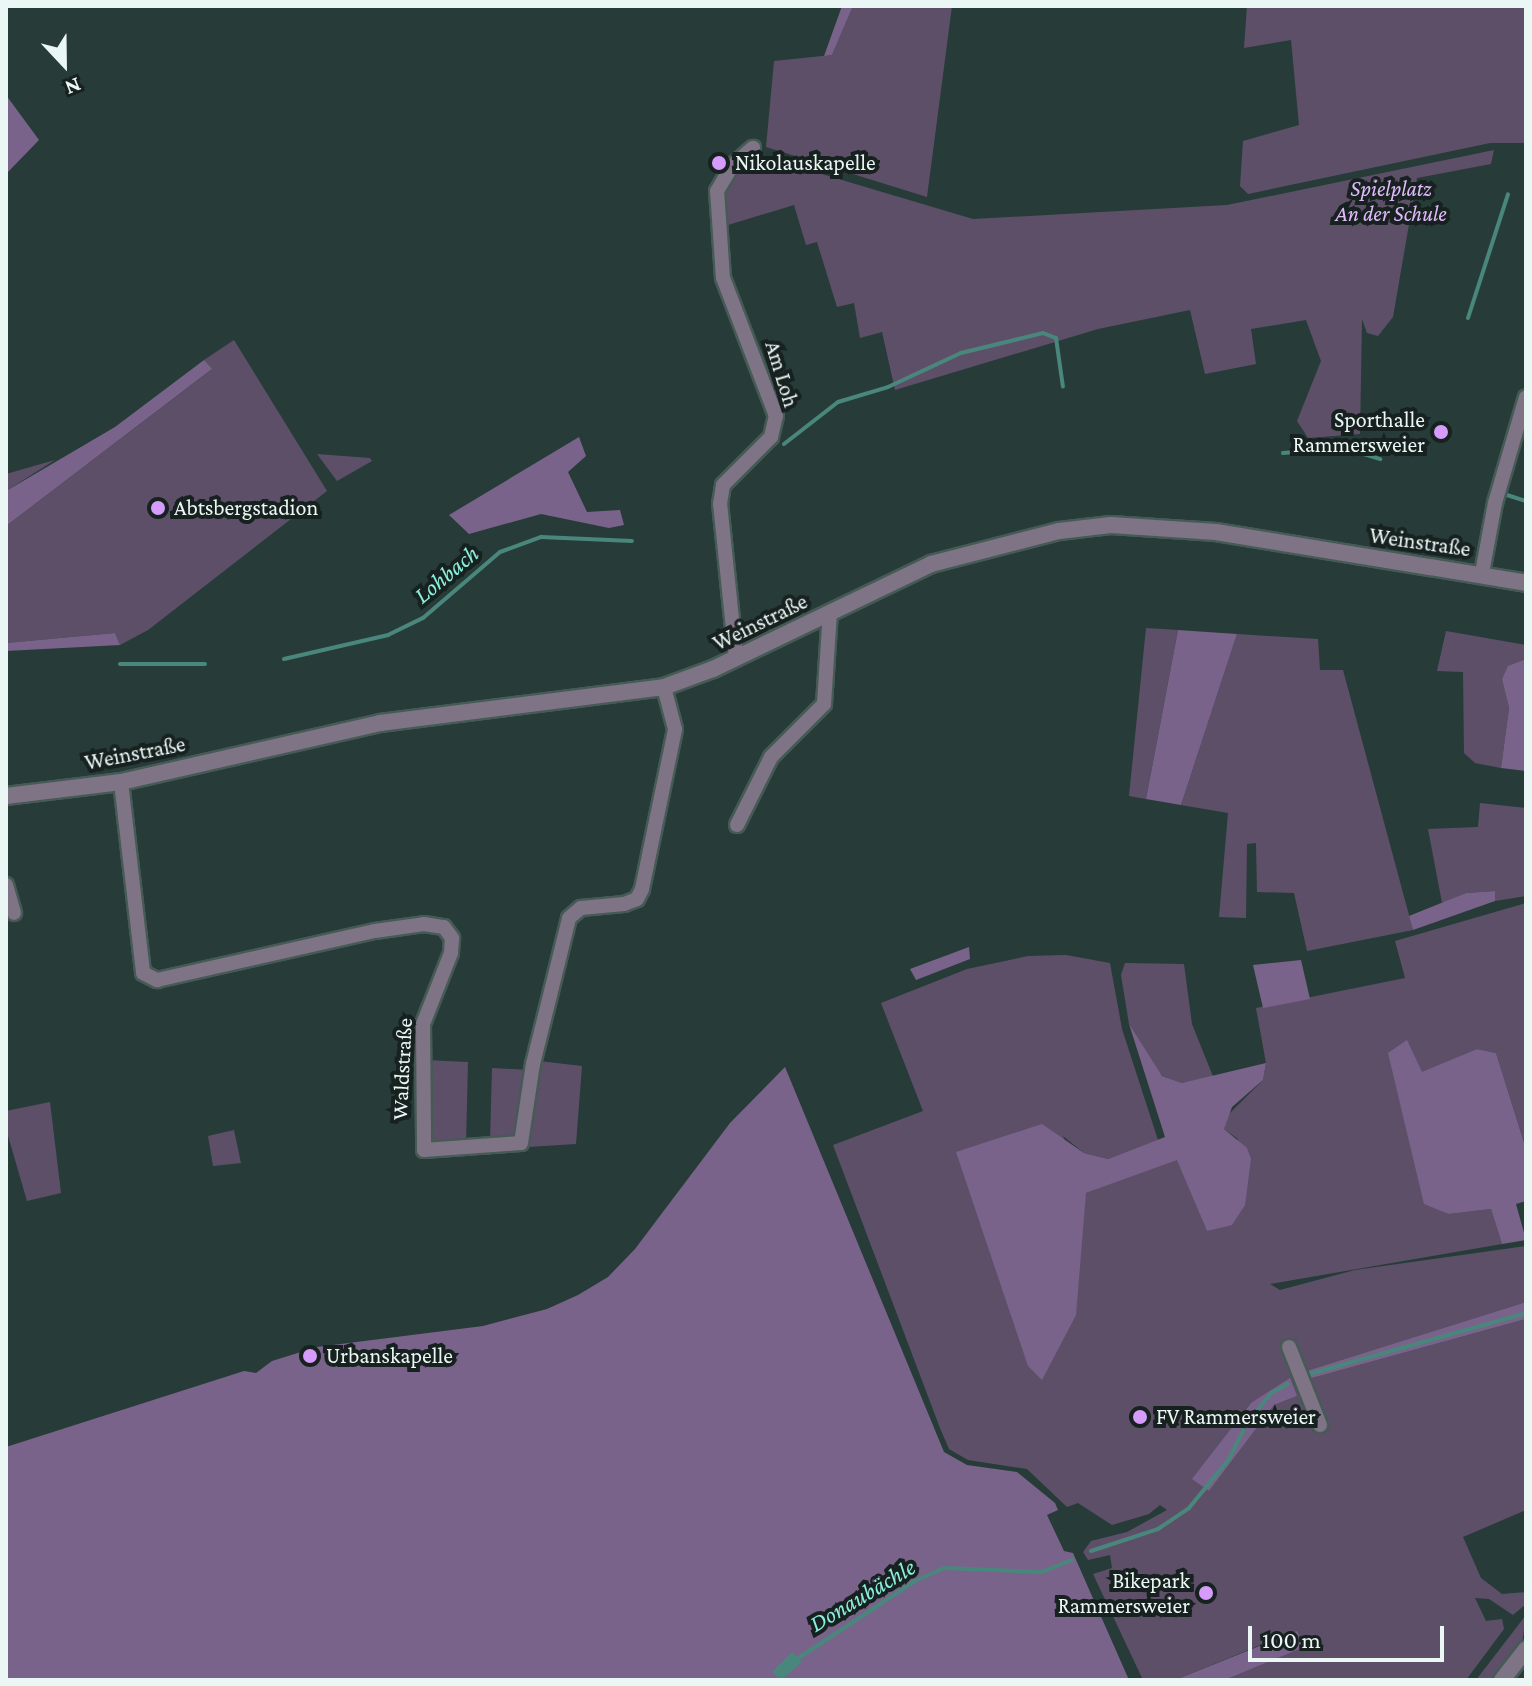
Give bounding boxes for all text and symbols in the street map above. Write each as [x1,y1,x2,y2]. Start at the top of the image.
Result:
north arrow [24,24,104,104]
text: N [62,72,85,101]
place label: Nikolauskapelle [735,150,876,176]
marker: Nikolauskapelle [710,154,728,172]
park label: Spielplatz An der Schule [1335,175,1447,226]
street label: Am Loh [759,338,805,410]
place label: Sporthalle Rammersweier [1293,406,1425,458]
marker: Sporthalle Rammersweier [1432,423,1450,441]
place label: Abtsbergstadion [174,495,318,521]
marker: Abtsbergstadion [149,499,167,517]
street label: Weinstraße [1368,522,1472,562]
water label: Lohbach [408,539,484,609]
street label: Weinstraße [708,588,812,656]
street label: Weinstraße [82,730,188,776]
street label: Waldstraße [386,1017,418,1121]
place label: Urbanskapelle [326,1343,453,1369]
marker: Urbanskapelle [301,1347,319,1365]
place label: FV Rammersweier [1156,1404,1316,1430]
marker: FV Rammersweier [1131,1408,1149,1426]
water label: Donaubächle [804,1552,920,1638]
place label: Bikepark Rammersweier [1058,1567,1190,1618]
marker: Bikepark Rammersweier [1197,1584,1215,1602]
scale bar [1252,1610,1448,1660]
text: 100 m [1262,1626,1321,1653]

